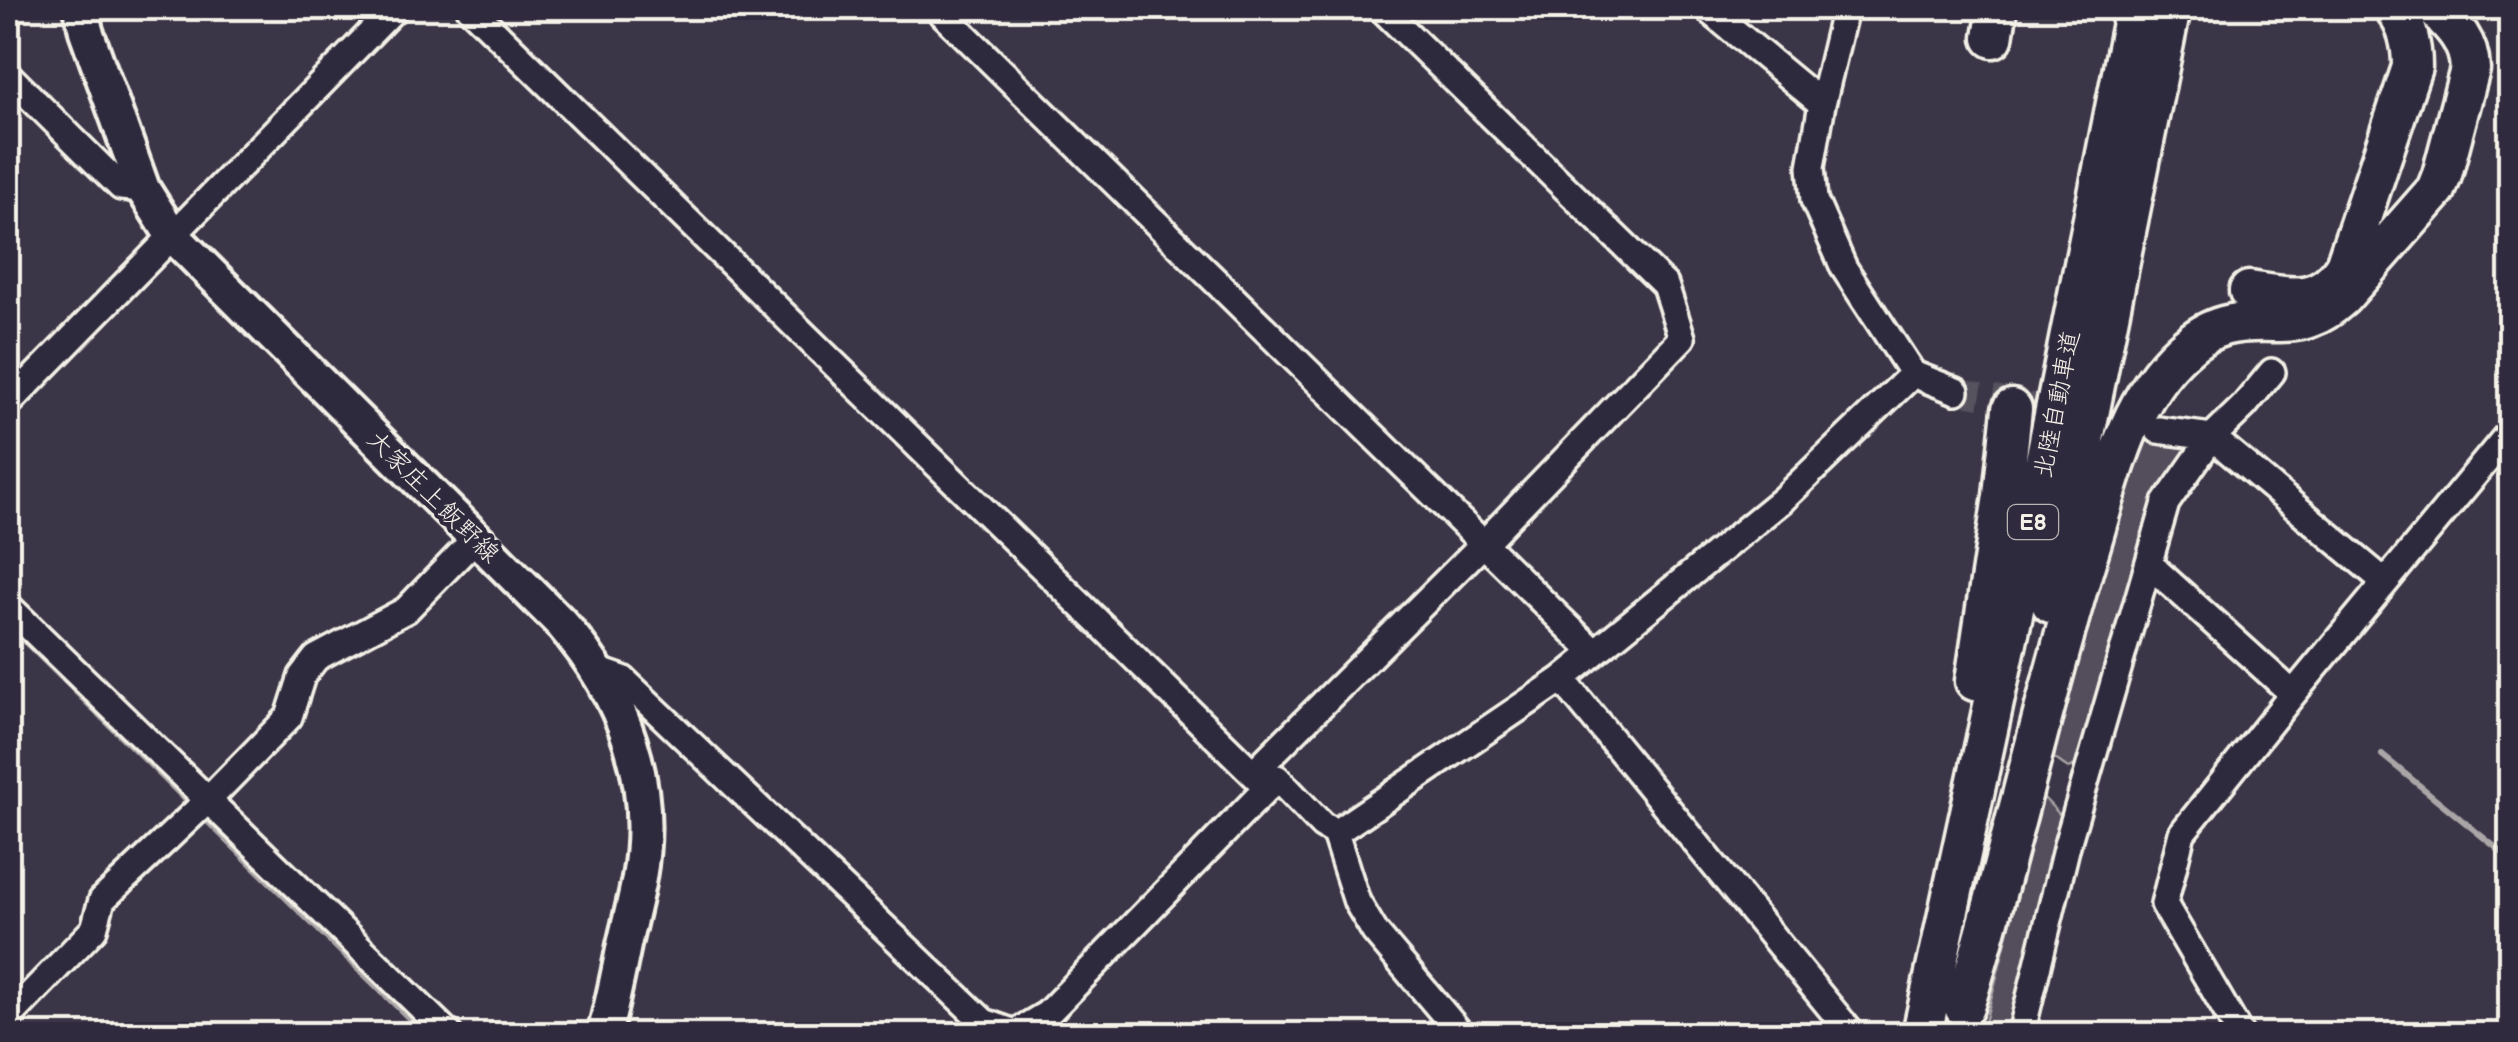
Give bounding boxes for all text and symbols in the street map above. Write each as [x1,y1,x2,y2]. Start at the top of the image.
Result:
street label: 北陸自動車道 [2028,328,2087,481]
street label: 大家庄上飯野線 [360,424,506,570]
road number: E8 [2008,505,2058,539]

